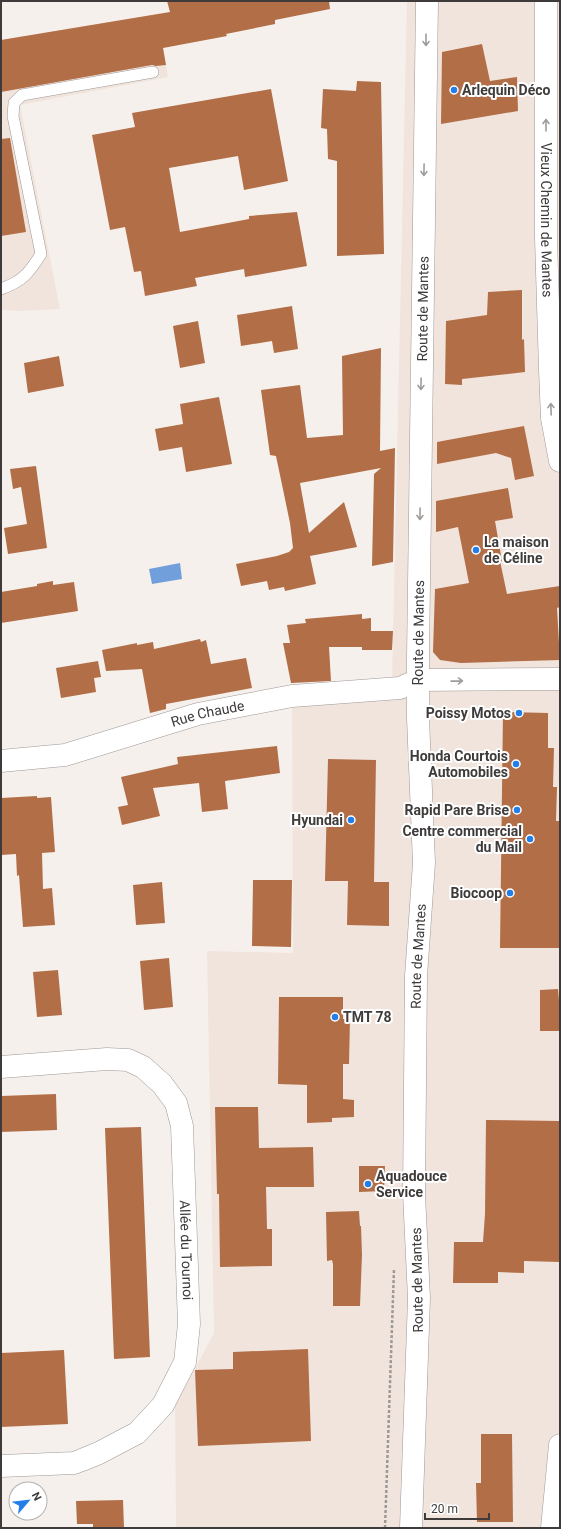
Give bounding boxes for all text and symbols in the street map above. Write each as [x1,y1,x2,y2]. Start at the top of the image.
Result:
one-way arrow [422,33,430,46]
place label: Arlequin Déco [462,82,551,98]
marker: Arlequin Déco [449,85,459,95]
one-way arrow [542,119,550,132]
street label: Vieux Chemin de Mantes [538,143,556,298]
one-way arrow [421,163,428,176]
street label: Route de Mantes [414,256,432,362]
one-way arrow [418,377,425,390]
one-way arrow [548,403,555,416]
one-way arrow [416,507,424,520]
place label: La maison de Céline [484,534,549,566]
marker: La maison de Céline [471,545,481,555]
street label: Route de Mantes [410,580,427,685]
one-way arrow [450,677,463,684]
street label: Rue Chaude [169,697,246,730]
place label: Poissy Motos [426,705,511,721]
marker: Poissy Motos [514,708,524,718]
place label: Honda Courtois Automobiles [410,748,508,780]
marker: Honda Courtois Automobiles [511,759,521,769]
place label: Rapid Pare Brise [405,802,509,818]
marker: Rapid Pare Brise [512,805,522,815]
place label: Hyundai [291,812,343,828]
marker: Hyundai [346,815,356,825]
place label: Centre commercial du Mail [402,823,522,855]
marker: Centre commercial du Mail [525,834,535,844]
place label: Biocoop [450,885,502,901]
marker: Biocoop [505,888,515,898]
street label: Route de Mantes [408,903,429,1009]
place label: TMT 78 [343,1009,392,1025]
marker: TMT 78 [330,1012,340,1022]
place label: Aquadouce Service [376,1168,448,1200]
marker: Aquadouce Service [363,1179,373,1189]
street label: Allée du Tournoi [177,1200,196,1301]
street label: Route de Mantes [408,1227,426,1333]
north arrow [8,1481,48,1521]
text: N [29,1490,44,1503]
scale bar [425,1495,489,1521]
text: 20 m [431,1502,458,1516]

